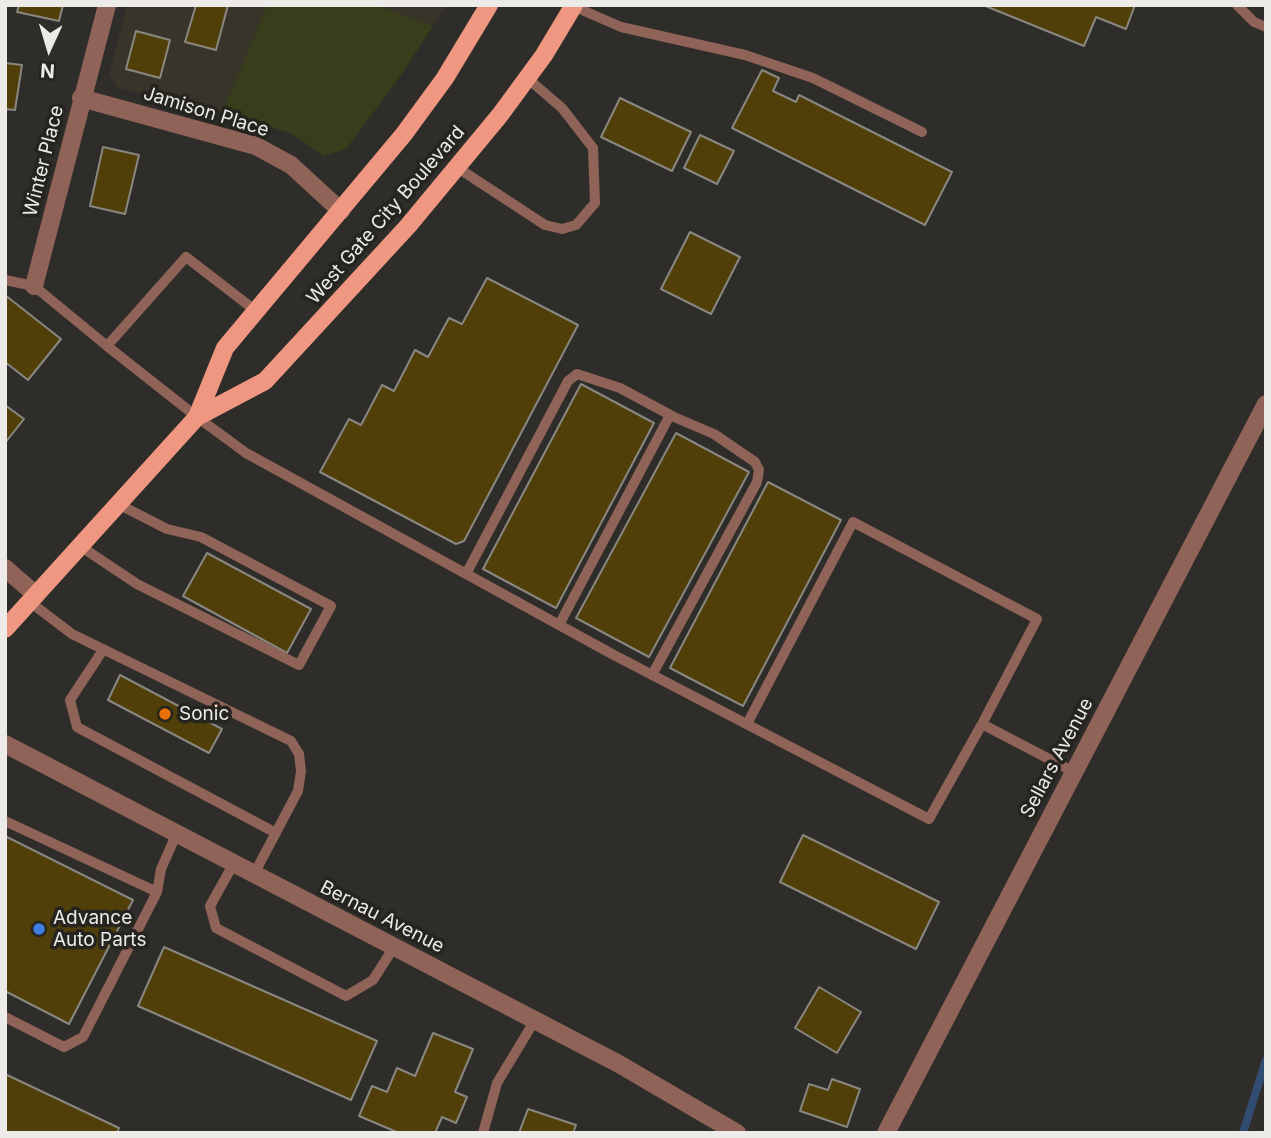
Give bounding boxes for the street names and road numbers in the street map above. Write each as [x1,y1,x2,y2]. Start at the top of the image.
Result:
street label: Jamison Place [140,82,272,142]
street label: Winter Place [19,103,69,219]
street label: West Gate City Boulevard [302,121,470,309]
street label: Sellars Avenue [1016,694,1098,822]
street label: Bernau Avenue [316,876,448,958]

